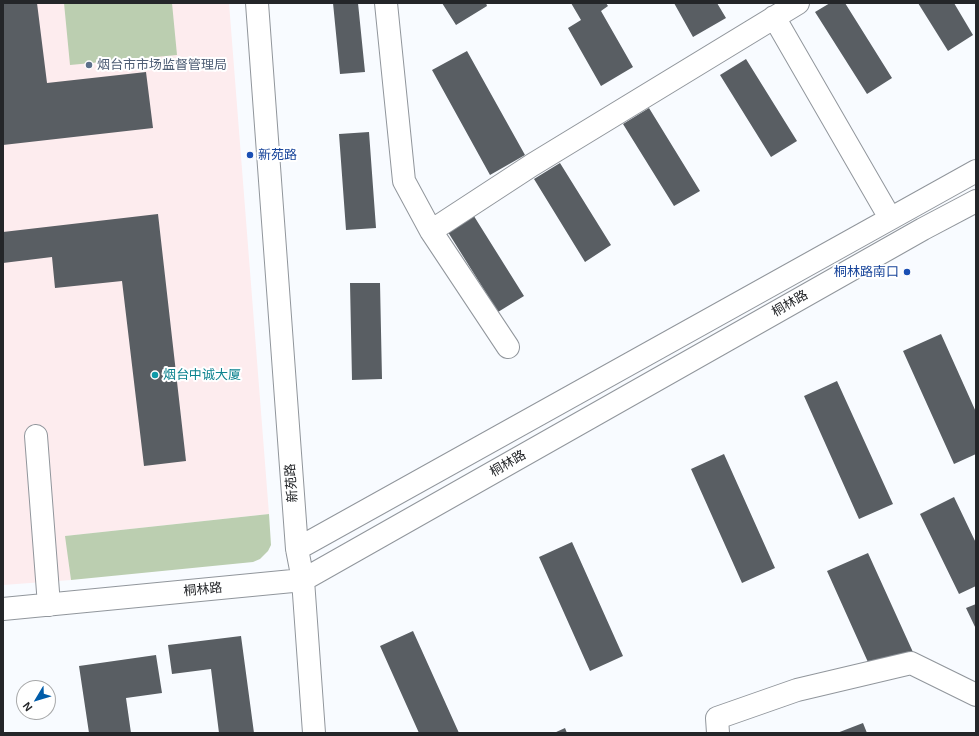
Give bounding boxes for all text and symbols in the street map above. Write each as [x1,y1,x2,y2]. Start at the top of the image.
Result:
place label: 烟台市市场监督管理局 [97,57,227,73]
marker: 烟台市市场监督管理局 [84,60,94,70]
place label: 新苑路 [258,147,297,163]
marker: 新苑路 [245,150,255,160]
place label: 桐林路南口 [834,264,899,280]
marker: 桐林路南口 [902,267,912,277]
street label: 桐林路 [769,287,811,321]
place label: 烟台中诚大厦 [163,367,241,383]
marker: 烟台中诚大厦 [150,370,160,380]
street label: 桐林路 [487,447,529,481]
street label: 新苑路 [283,463,301,503]
street label: 桐林路 [183,580,223,600]
north arrow [16,680,56,720]
text: N [20,700,35,714]

